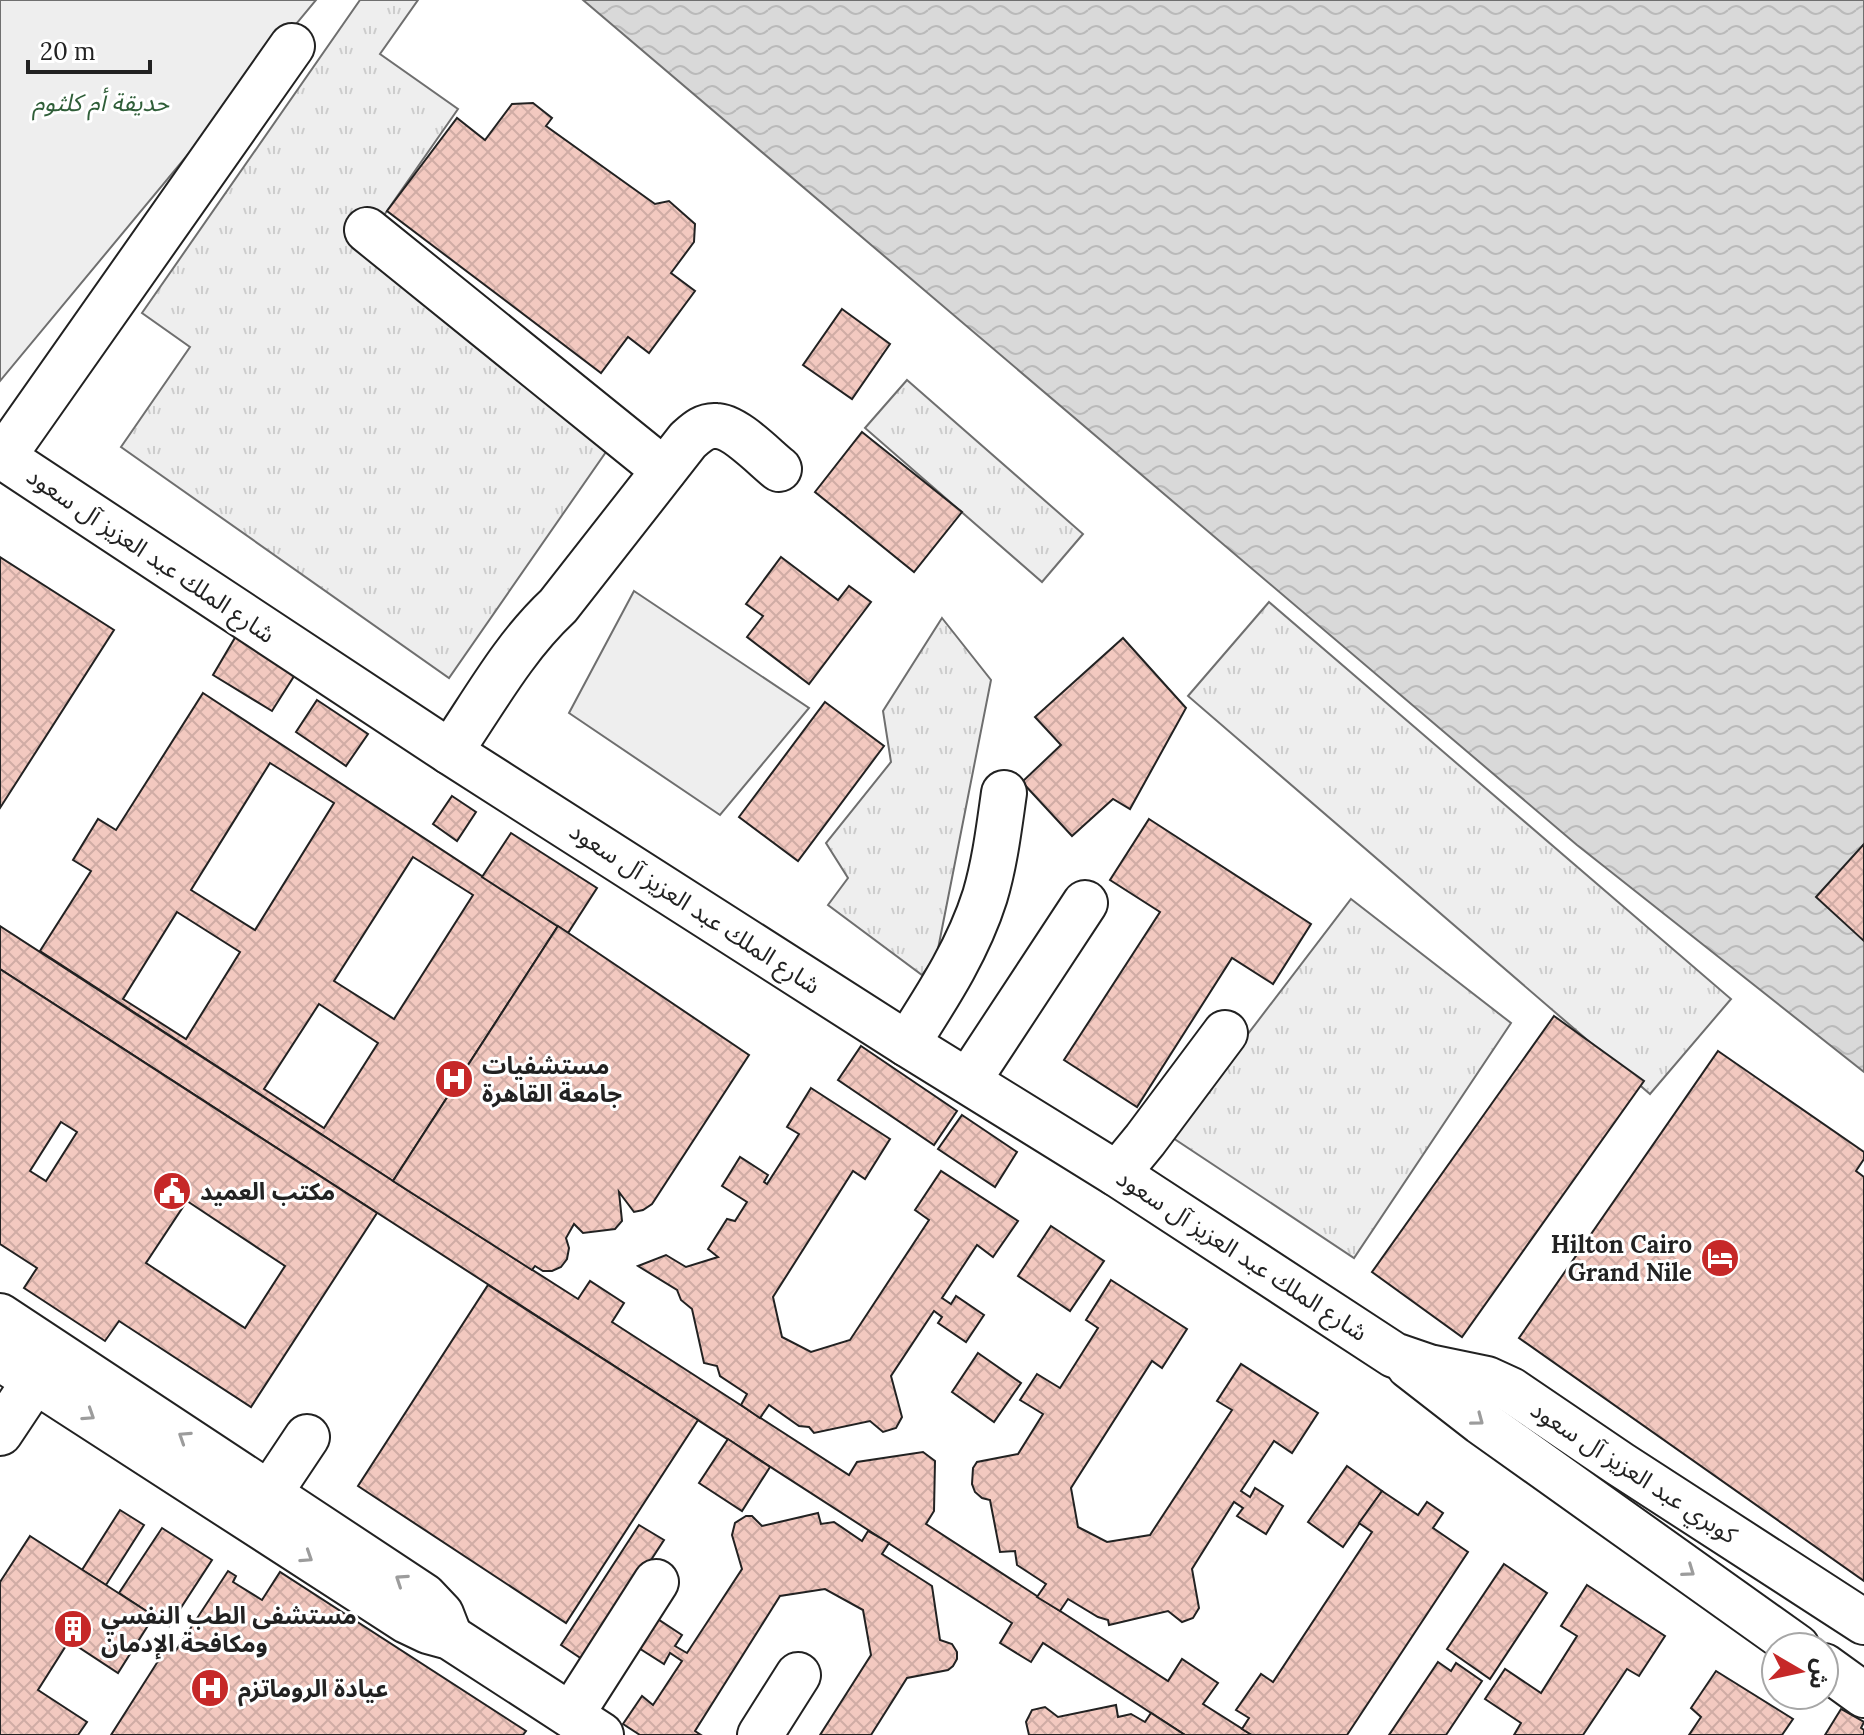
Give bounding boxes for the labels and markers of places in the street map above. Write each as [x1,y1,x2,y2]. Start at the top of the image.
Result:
place label: مستشفيات جامعة القاهرة [482,1050,622,1109]
hospital icon: مستشفيات جامعة القاهرة [433,1058,475,1100]
public building icon: مكتب العميد [151,1170,193,1212]
place label: مكتب العميد [200,1176,335,1207]
place label: Hilton Cairo Grand Nile [1551,1229,1692,1288]
hotel icon: Hilton Cairo Grand Nile [1699,1237,1741,1279]
place label: مستشفى الطب النفسي ومكافحة الإدمان [101,1600,357,1660]
building icon: مستشفى الطب النفسي ومكافحة الإدمان [52,1608,94,1650]
hospital icon: عيادة الروماتزم [189,1667,231,1709]
place label: عيادة الروماتزم [238,1673,388,1707]

